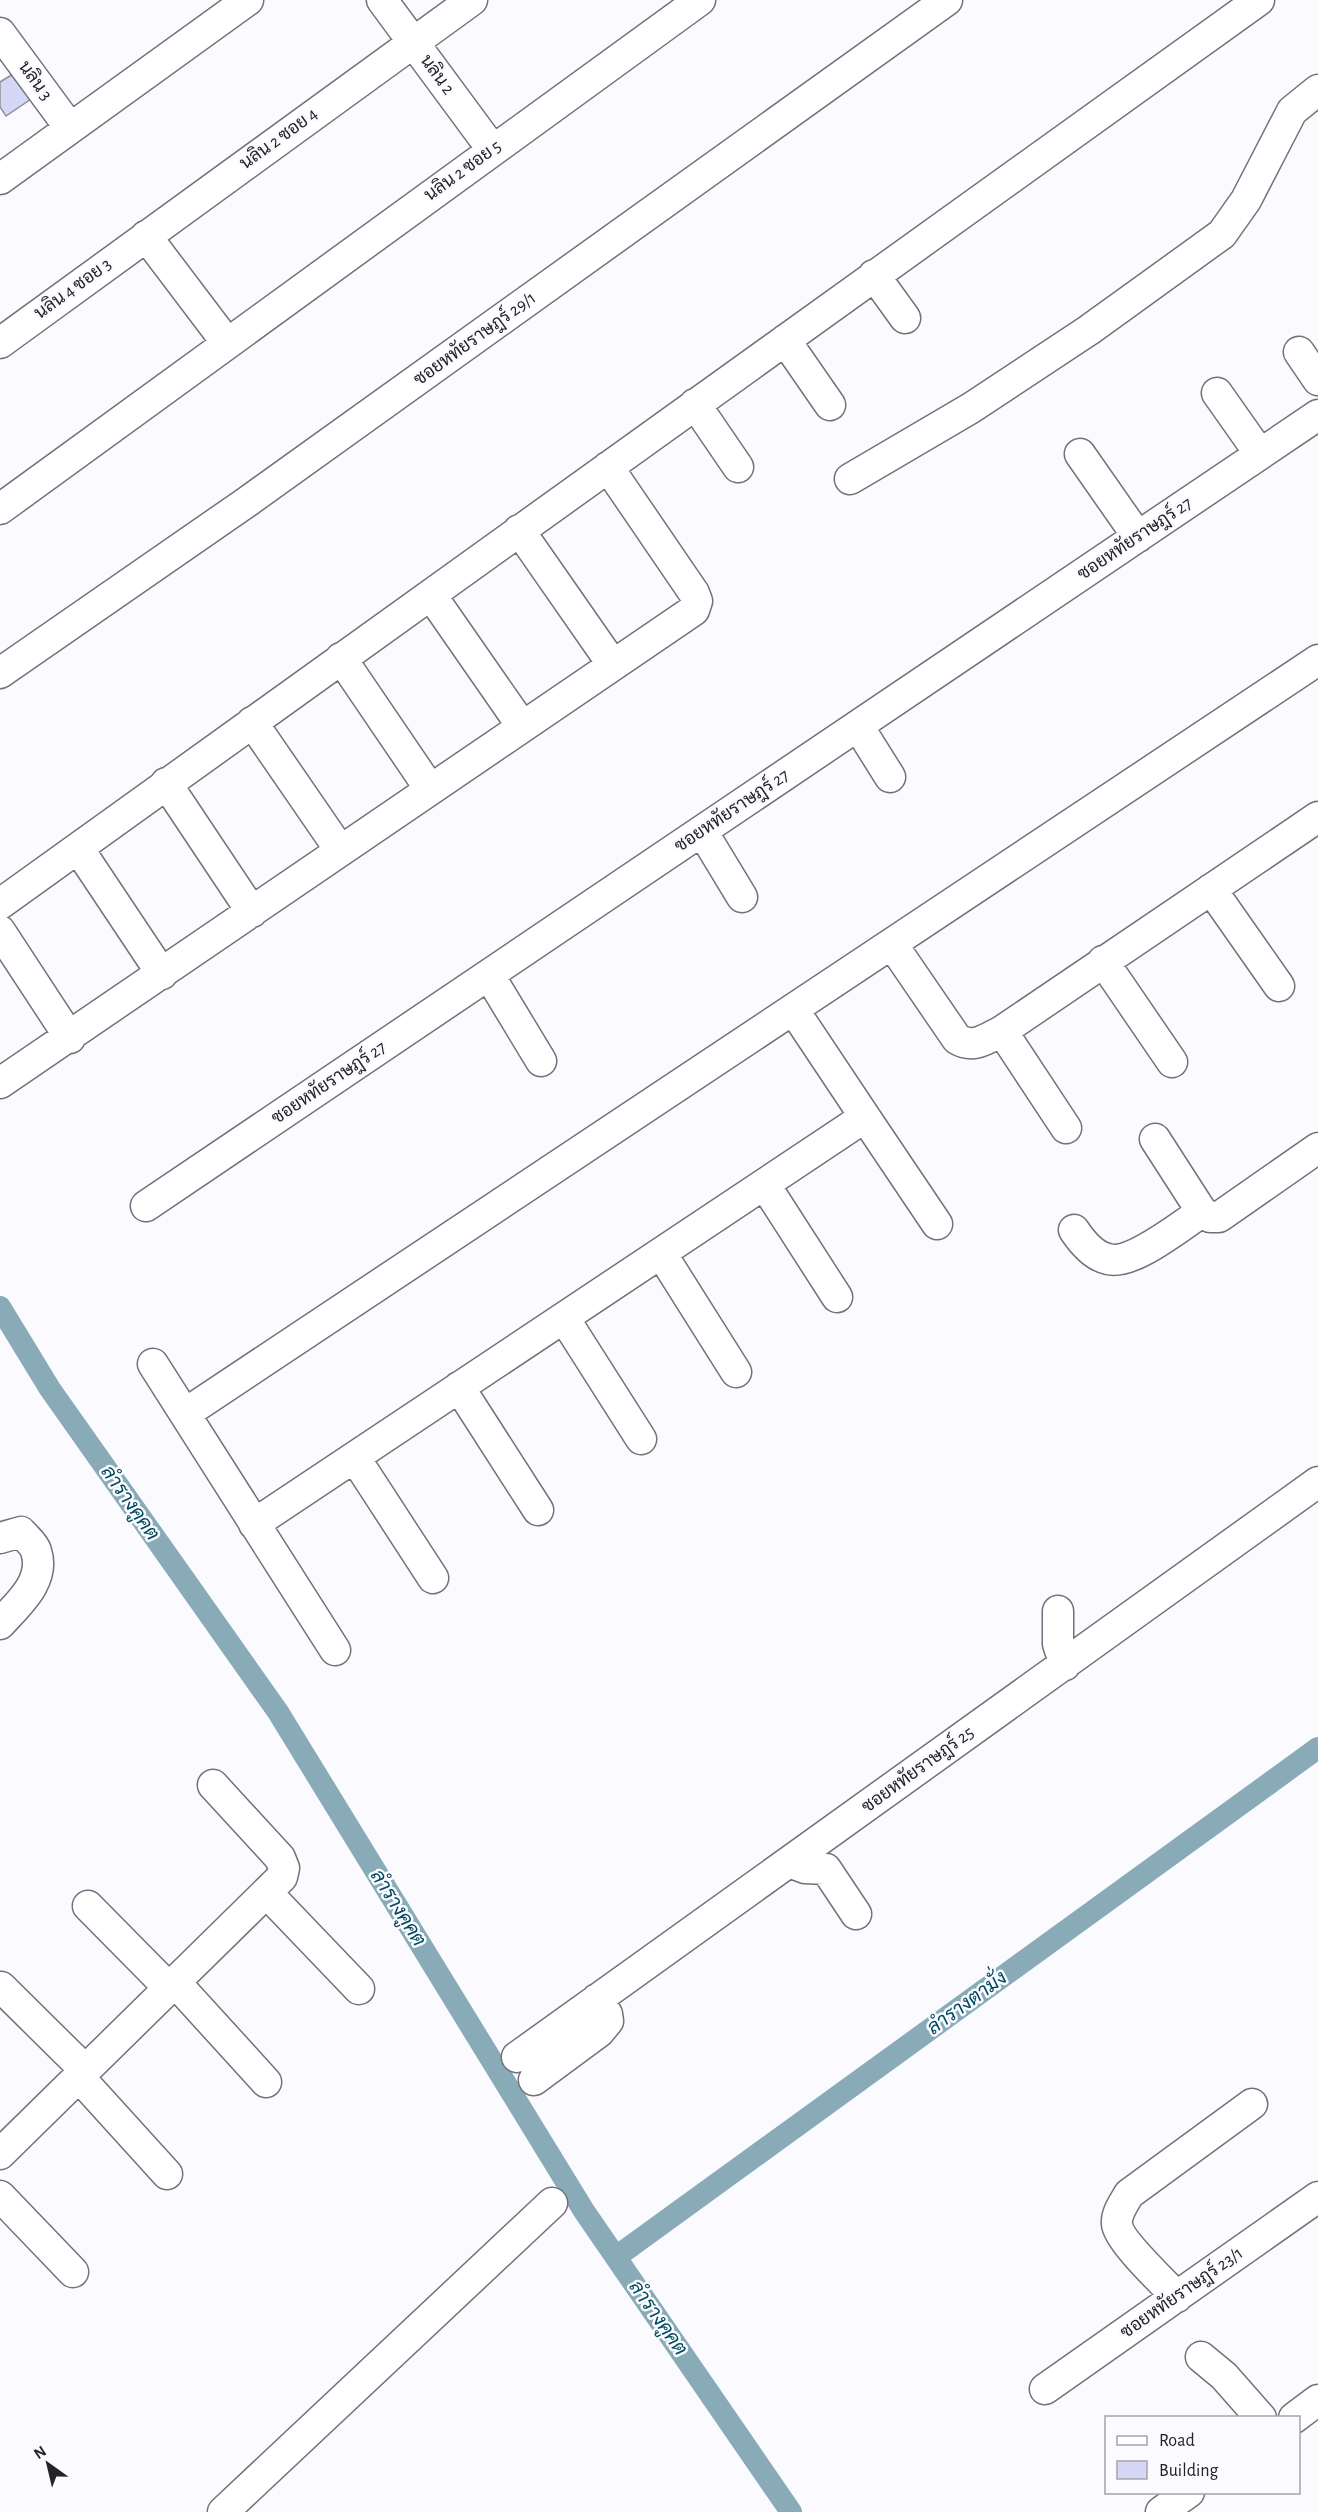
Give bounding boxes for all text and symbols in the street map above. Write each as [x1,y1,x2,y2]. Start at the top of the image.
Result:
street label: นลิน 2 [417,50,460,98]
street label: นลิน 3 [15,56,58,104]
street label: นลิน 2 ซอย 4 [235,102,321,173]
street label: นลิน 2 ซอย 5 [420,135,505,205]
street label: นลิน 4 ซอย 3 [29,253,115,323]
street label: ซอยหทัยราษฎร์ 29/1 [408,285,540,391]
street label: ซอยหทัยราษฎร์ 27 [1072,490,1197,585]
street label: ซอยหทัยราษฎร์ 27 [669,762,794,857]
street label: ซอยหทัยราษฎร์ 27 [266,1034,391,1129]
water label: ลำรางคูคต [94,1460,165,1546]
street label: ซอยหทัยราษฎร์ 25 [856,1719,978,1818]
water label: ลำรางคูคต [363,1865,432,1952]
water label: ลำรางตามั่ง [919,1962,1010,2038]
street label: ซอยหทัยราษฎร์ 23/1 [1115,2240,1248,2344]
water label: ลำรางคูคต [622,2275,693,2361]
legend [1105,2416,1300,2494]
text: Road [1159,2432,1195,2450]
north arrow [18,2434,78,2494]
text: N [31,2443,49,2462]
text: Building [1159,2462,1219,2480]

